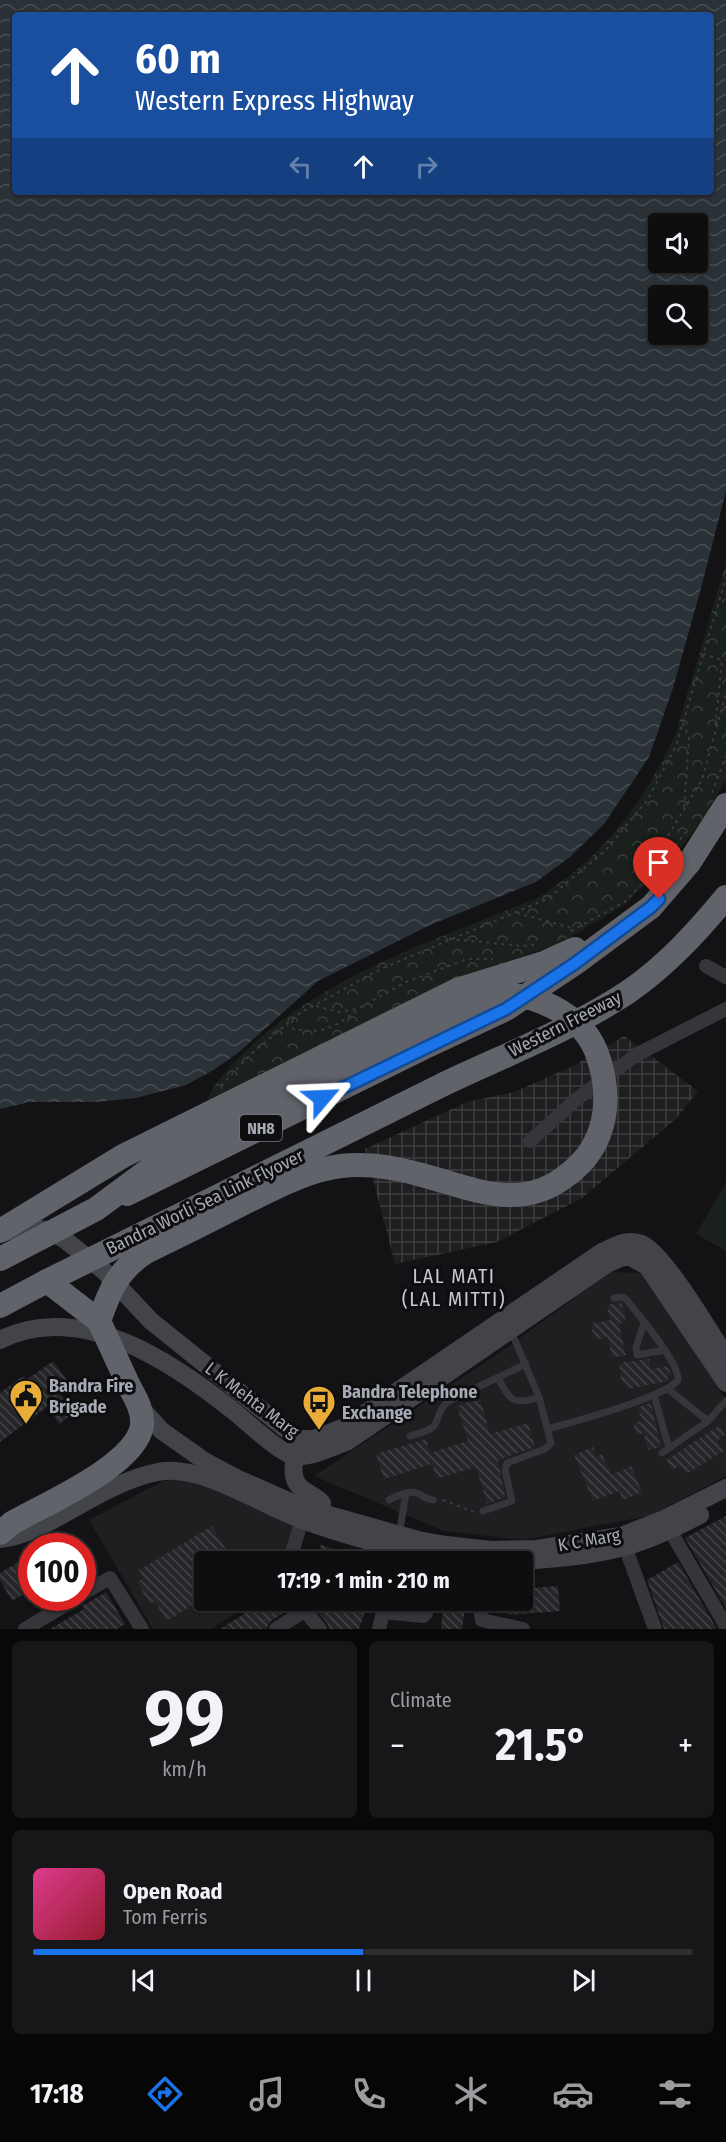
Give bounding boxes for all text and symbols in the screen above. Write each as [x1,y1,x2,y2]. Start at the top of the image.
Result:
text: 60 m [135,34,221,84]
icon: ahead [36,36,114,114]
text: Western Express Highway [135,85,414,117]
icon: left [284,150,317,183]
icon: ahead [347,150,380,183]
icon: right [410,150,443,183]
map controls [648,213,708,345]
button: sound [648,213,708,273]
button: search [648,285,708,345]
pin [633,837,684,899]
icon: arrive [642,846,675,879]
street label: Western Freeway [505,986,625,1062]
position arrow [290,1066,354,1130]
road number: NH8 [240,1115,282,1141]
street label: Bandra Worli Sea Link Flyover [103,1144,308,1259]
district label: LAL MATI (LAL MITTI) [402,1264,506,1311]
street label: L K Mehta Marg [201,1357,304,1443]
place label: Bandra Fire Brigade [49,1375,133,1418]
public building icon: Bandra Fire Brigade [8,1378,44,1425]
place label: Bandra Telephone Exchange [342,1381,477,1424]
bus stop icon: Bandra Telephone Exchange [301,1384,337,1431]
street label: K C Marg [556,1524,623,1556]
speed limit sign: 100 [18,1533,96,1611]
text: 17:19 · 1 min · 210 m [277,1567,450,1594]
text: 99 [144,1671,225,1765]
text: Climate [390,1688,452,1712]
text: 21.5° [495,1718,588,1772]
text: − [390,1726,405,1766]
text: + [678,1726,693,1766]
text: km/h [162,1757,207,1781]
text: Open Road [123,1878,223,1905]
text: Tom Ferris [123,1905,207,1929]
icon: previous [127,1964,160,1997]
icon: pause [347,1964,380,1997]
icon: next [567,1964,600,1997]
icon: directions [144,2073,186,2115]
icon: music [246,2073,288,2115]
icon: phone [348,2073,390,2115]
icon: climate [450,2073,492,2115]
icon: car [552,2073,594,2115]
icon: filters [654,2073,696,2115]
text: 17:18 [30,2078,84,2110]

